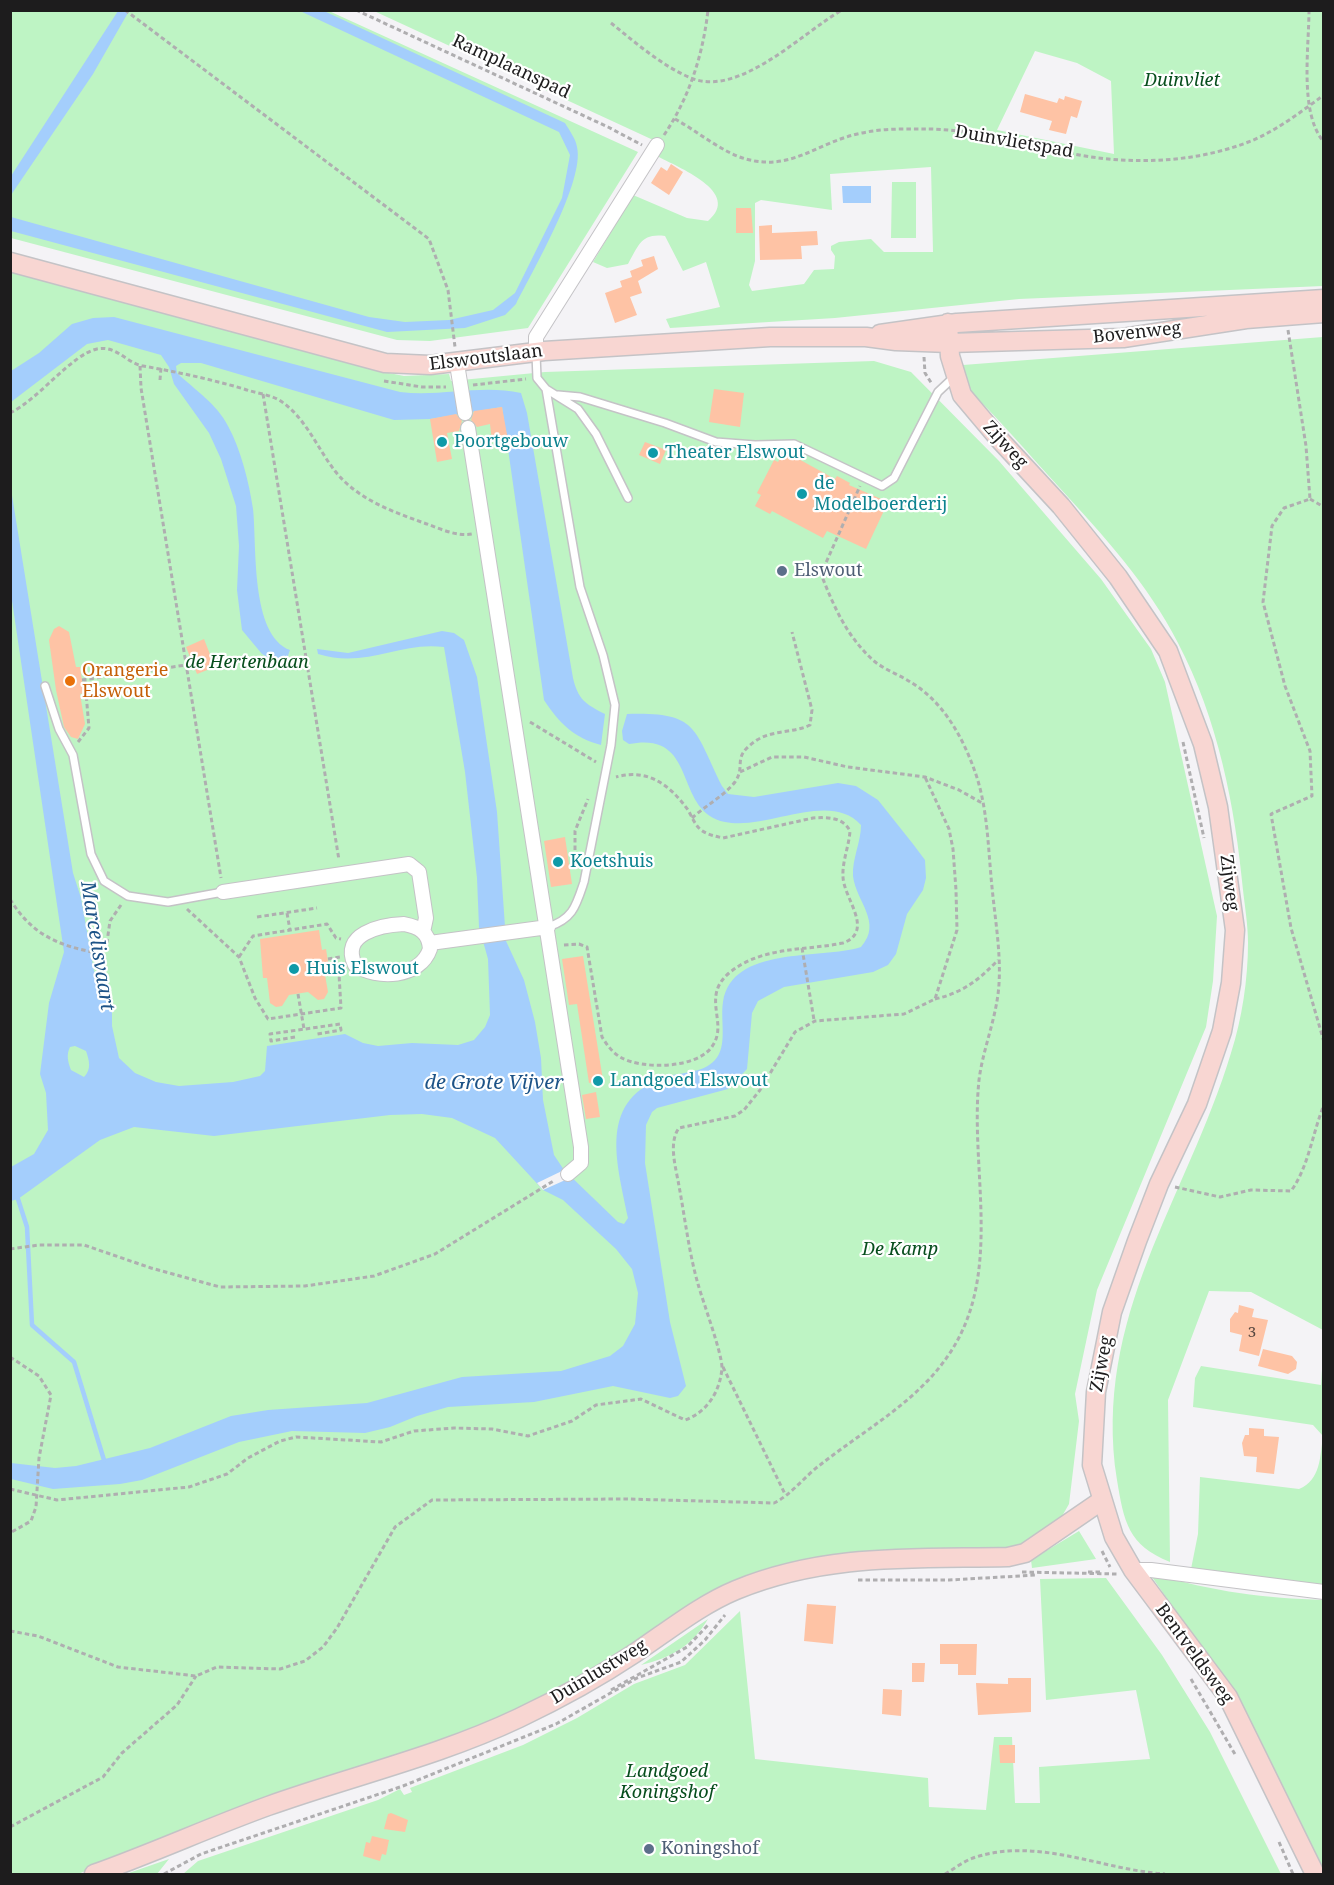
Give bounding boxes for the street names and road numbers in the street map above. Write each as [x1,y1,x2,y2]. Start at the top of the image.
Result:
street label: Ramplaanspad [449,30,573,104]
street label: Duinvlietspad [953,121,1075,163]
street label: Bovenweg [1092,318,1182,348]
street label: Elswoutslaan [428,340,544,376]
street label: Zijweg [978,417,1032,473]
street label: Zijweg [1215,854,1243,912]
street label: Zijweg [1086,1334,1118,1394]
street label: Bentveldsweg [1150,1600,1238,1708]
street label: Duinlustweg [547,1635,651,1709]

